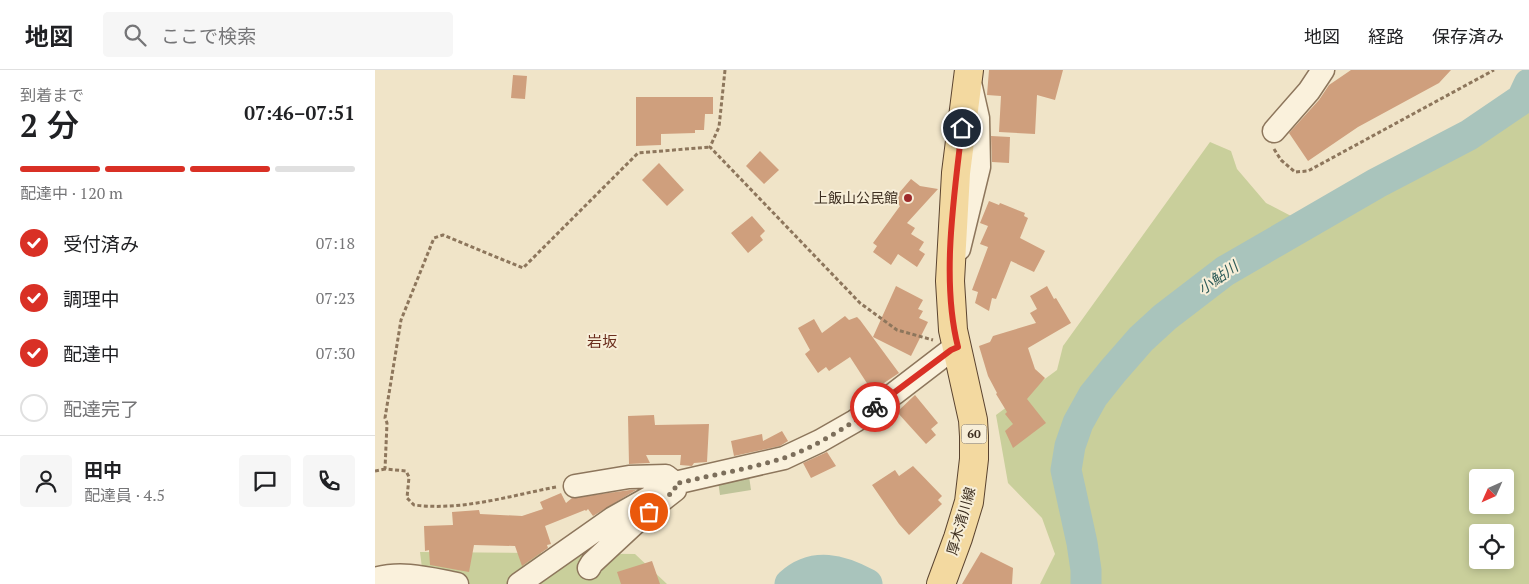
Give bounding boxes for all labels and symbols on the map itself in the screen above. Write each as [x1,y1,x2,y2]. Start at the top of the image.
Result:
pin [941,107,983,149]
place label: 上飯山公民館 [814,188,898,207]
marker: 上飯山公民館 [902,192,914,204]
water label: 小鮎川 [1193,255,1243,298]
district label: 岩坂 [587,331,617,351]
courier [850,382,900,432]
road number: 60 [961,424,987,444]
north arrow [1469,469,1514,514]
street label: 厚木清川線 [942,485,979,557]
pin [628,491,670,533]

